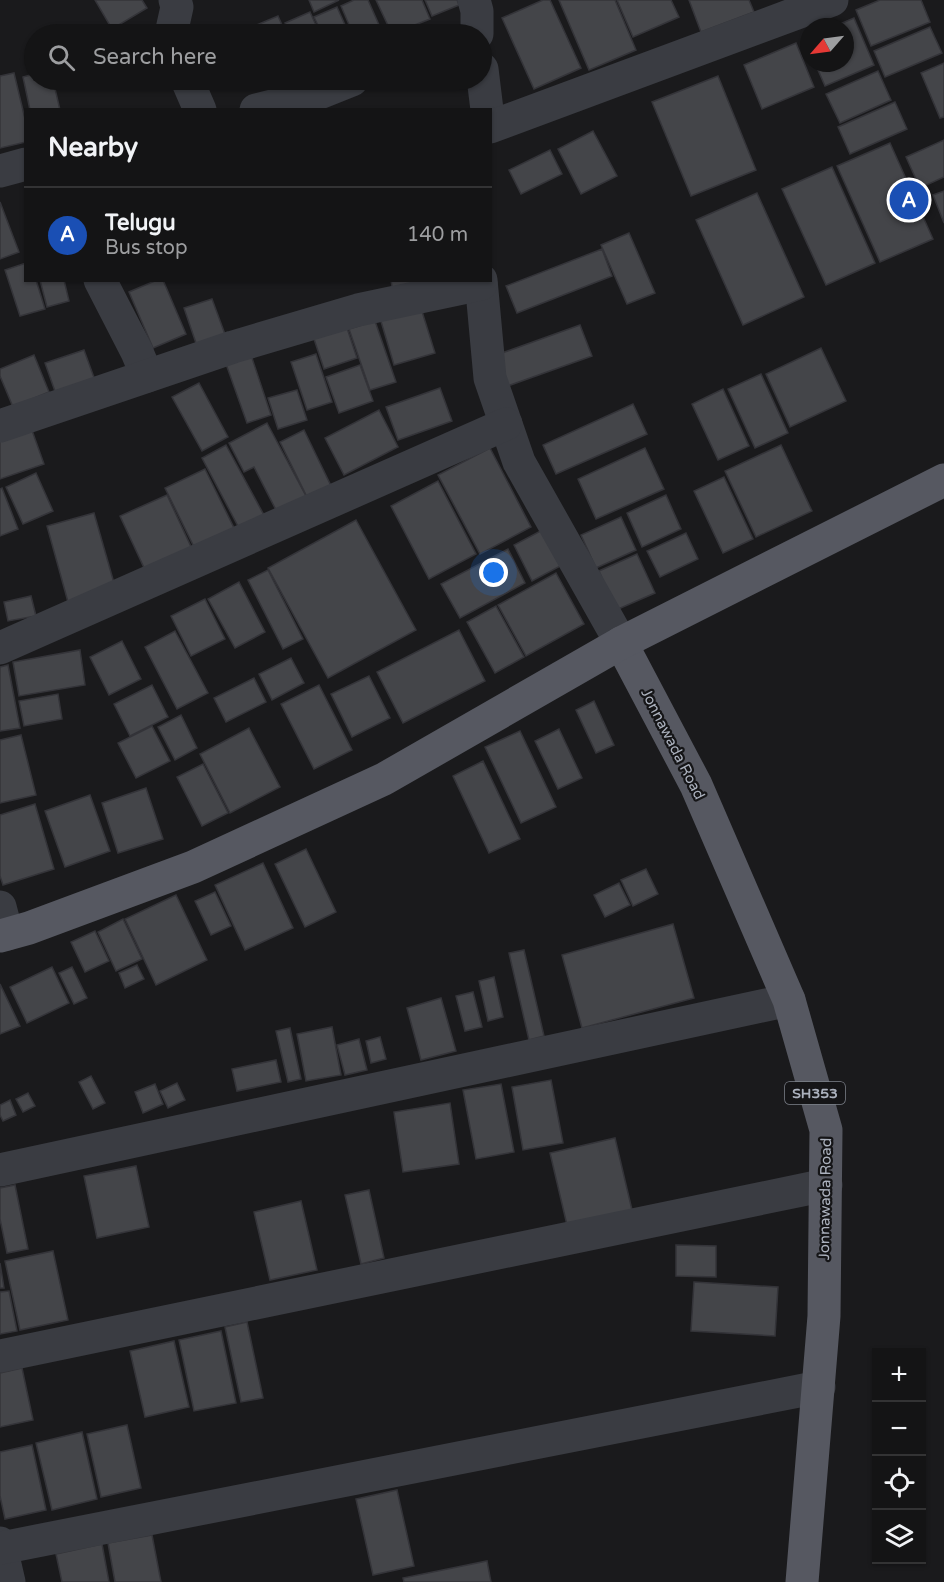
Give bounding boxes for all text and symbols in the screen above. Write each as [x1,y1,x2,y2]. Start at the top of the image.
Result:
north arrow [800,18,854,72]
search box [24,24,492,90]
icon: search [45,41,78,74]
text: Search here [93,44,217,70]
text: Nearby [48,132,138,163]
pin: A [890,178,928,222]
text: Telugu [105,210,176,236]
text: A [60,223,75,247]
text: 140 m [407,223,468,247]
text: Bus stop [105,236,188,260]
your location [479,558,508,587]
street label: Jonnawada Road [637,685,709,803]
road number: SH353 [785,1082,845,1104]
street label: Jonnawada Road [815,1138,835,1260]
map controls [872,1348,926,1564]
button: + [872,1348,926,1402]
button: − [872,1402,926,1456]
button: locate [872,1456,926,1510]
button: layers [872,1510,926,1564]

